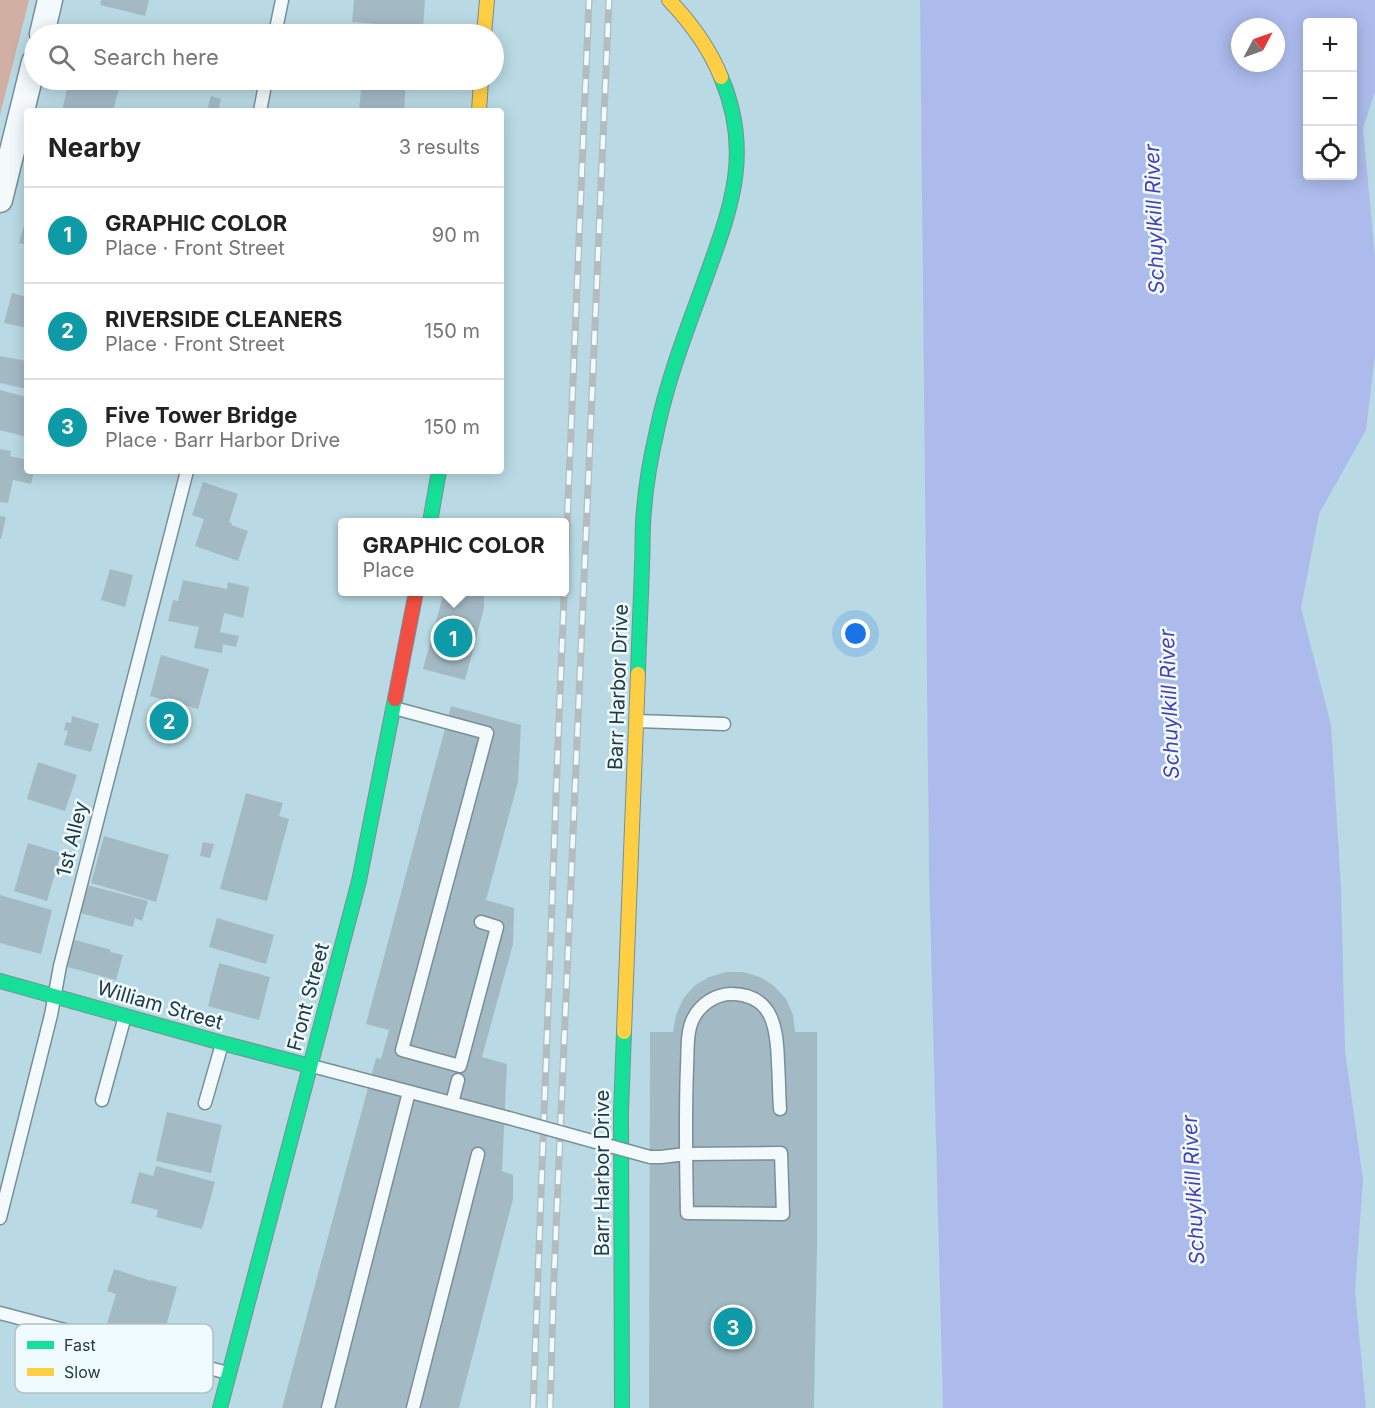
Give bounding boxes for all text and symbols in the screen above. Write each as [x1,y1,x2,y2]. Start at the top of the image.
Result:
north arrow [1231,18,1285,72]
map controls [1303,18,1357,180]
button: + [1303,18,1357,72]
search box [24,24,504,90]
icon: search [45,41,78,74]
text: Search here [93,44,219,70]
button: − [1303,72,1357,126]
button: locate [1303,126,1357,180]
text: Nearby [48,132,141,163]
text: 3 results [399,135,480,159]
water label: Schuylkill River [1139,143,1169,294]
text: GRAPHIC COLOR [105,210,287,236]
text: 1 [63,223,72,247]
text: 90 m [432,223,480,247]
text: Place · Front Street [105,236,285,260]
text: RIVERSIDE CLEANERS [105,306,342,332]
text: 2 [61,319,74,343]
text: 150 m [424,319,480,343]
text: Place · Front Street [105,332,285,356]
text: Five Tower Bridge [105,402,297,428]
text: 3 [61,415,74,439]
text: 150 m [424,415,480,439]
text: Place · Barr Harbor Drive [105,428,340,452]
popup [338,518,569,596]
text: GRAPHIC COLOR [362,532,545,558]
text: Place [362,558,414,582]
street label: Barr Harbor Drive [603,603,633,771]
pin: 1 [434,616,472,660]
your location [841,619,870,648]
water label: Schuylkill River [1154,628,1184,779]
pin: 2 [150,698,188,744]
street label: 1st Alley [51,799,93,879]
street label: Front Street [282,940,334,1054]
street label: William Street [94,976,226,1035]
street label: Barr Harbor Drive [590,1090,614,1256]
water label: Schuylkill River [1177,1113,1209,1266]
pin: 3 [714,1304,752,1350]
legend [15,1324,213,1393]
text: Fast [64,1335,96,1355]
text: Slow [64,1362,101,1382]

